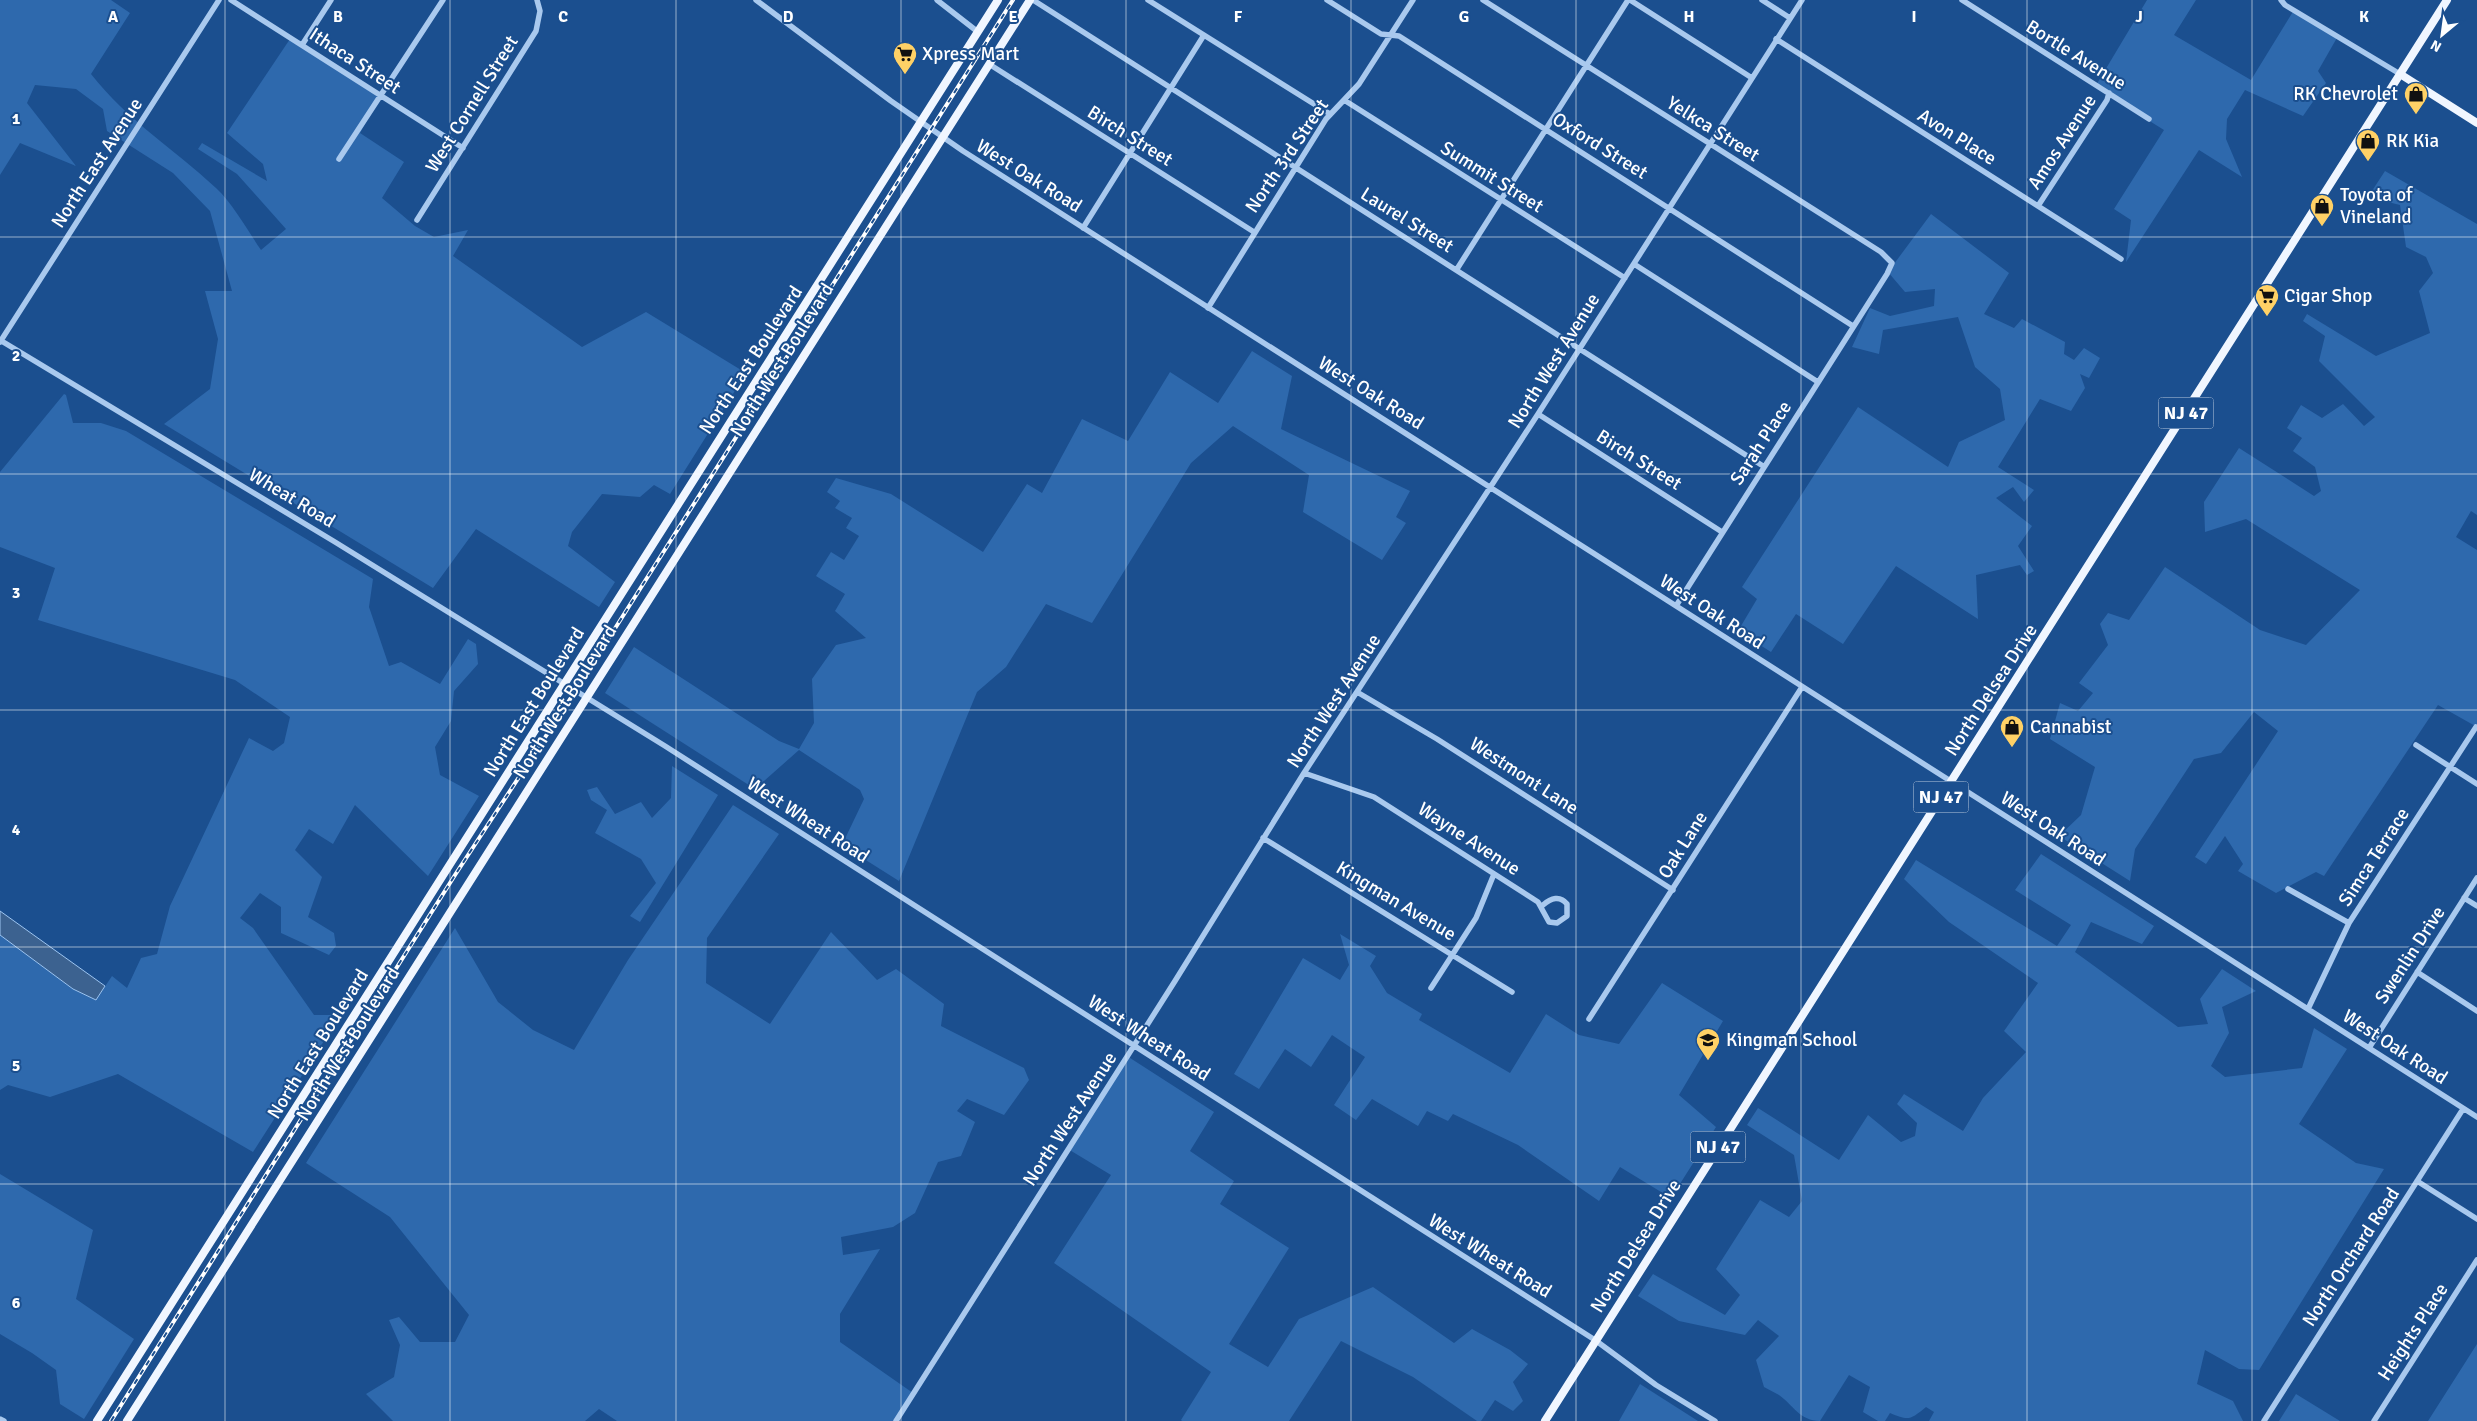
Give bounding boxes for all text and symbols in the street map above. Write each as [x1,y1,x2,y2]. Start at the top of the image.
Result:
text: A [108,7,119,27]
text: B [333,7,343,27]
text: C [558,7,568,27]
text: D [783,7,794,27]
text: E [1008,7,1018,27]
text: F [1234,7,1243,27]
text: G [1459,7,1469,27]
text: H [1684,7,1694,27]
text: I [1911,7,1917,27]
text: J [2135,7,2143,27]
text: K [2359,7,2369,27]
north arrow [2417,10,2467,60]
street label: Bortle Avenue [2021,15,2131,95]
street label: Ithaca Street [305,23,406,100]
street label: West Cornell Street [420,31,524,177]
text: N [2428,36,2444,56]
supermarket icon: Xpress Mart [892,41,918,75]
place label: Xpress Mart [922,42,1020,66]
shop icon: RK Chevrolet [2403,81,2429,115]
place label: RK Chevrolet [2293,82,2398,106]
street label: Amos Avenue [2022,90,2102,194]
street label: Yelkca Street [1662,91,1764,167]
street label: North East Avenue [46,93,148,233]
street label: North 3rd Street [1240,94,1334,218]
street label: Birch Street [1083,100,1177,172]
street label: Avon Place [1913,103,2001,171]
street label: Oxford Street [1548,107,1652,185]
text: 1 [12,109,21,129]
shop icon: RK Kia [2355,128,2381,162]
place label: RK Kia [2386,129,2439,153]
street label: West Oak Road [972,134,1086,218]
street label: Summit Street [1436,136,1548,218]
street label: Laurel Street [1356,182,1458,258]
place label: Toyota of Vineland [2340,183,2414,229]
shop icon: Toyota of Vineland [2309,193,2335,227]
street label: North West Boulevard [725,279,839,441]
street label: North East Boulevard [694,281,808,439]
supermarket icon: Cigar Shop [2254,283,2280,317]
place label: Cigar Shop [2284,284,2372,308]
street label: North West Avenue [1503,289,1605,433]
text: 2 [12,346,20,366]
street label: West Oak Road [1314,351,1428,435]
street label: Sarah Place [1725,396,1797,490]
road number: NJ 47 [2158,398,2214,428]
street label: Birch Street [1592,424,1686,496]
street label: Wheat Road [244,463,340,533]
street label: West Oak Road [1655,569,1769,655]
text: 3 [12,583,20,603]
street label: North Delsea Drive [1939,619,2043,761]
street label: North West Boulevard [508,621,622,783]
street label: North East Boulevard [478,623,590,781]
street label: North West Avenue [1282,630,1386,772]
shop icon: Cannabist [1999,714,2025,748]
place label: Cannabist [2030,715,2112,739]
street label: Westmont Lane [1465,732,1583,820]
street label: West Wheat Road [742,772,874,868]
road number: NJ 47 [1914,782,1968,812]
street label: West Oak Road [1996,786,2110,872]
street label: Wayne Avenue [1413,797,1525,881]
street label: Simca Terrace [2333,803,2415,911]
street label: Oak Lane [1653,807,1713,883]
text: 4 [12,820,21,840]
street label: Kingman Avenue [1332,856,1460,946]
street label: Swenlin Drive [2370,902,2450,1008]
street label: North West Boulevard [291,963,405,1125]
street label: North East Boulevard [262,965,374,1123]
street label: West Wheat Road [1083,990,1215,1086]
street label: West Oak Road [2338,1004,2452,1090]
school or university icon: Kingman School [1695,1027,1721,1061]
place label: Kingman School [1726,1028,1857,1052]
street label: North West Avenue [1018,1048,1122,1190]
text: 5 [12,1056,20,1076]
road number: NJ 47 [1690,1132,1746,1162]
street label: North Delsea Drive [1585,1175,1687,1317]
street label: North Orchard Road [2297,1183,2405,1331]
street label: West Wheat Road [1424,1208,1556,1304]
street label: Heights Place [2373,1279,2453,1385]
text: 6 [12,1293,21,1313]

